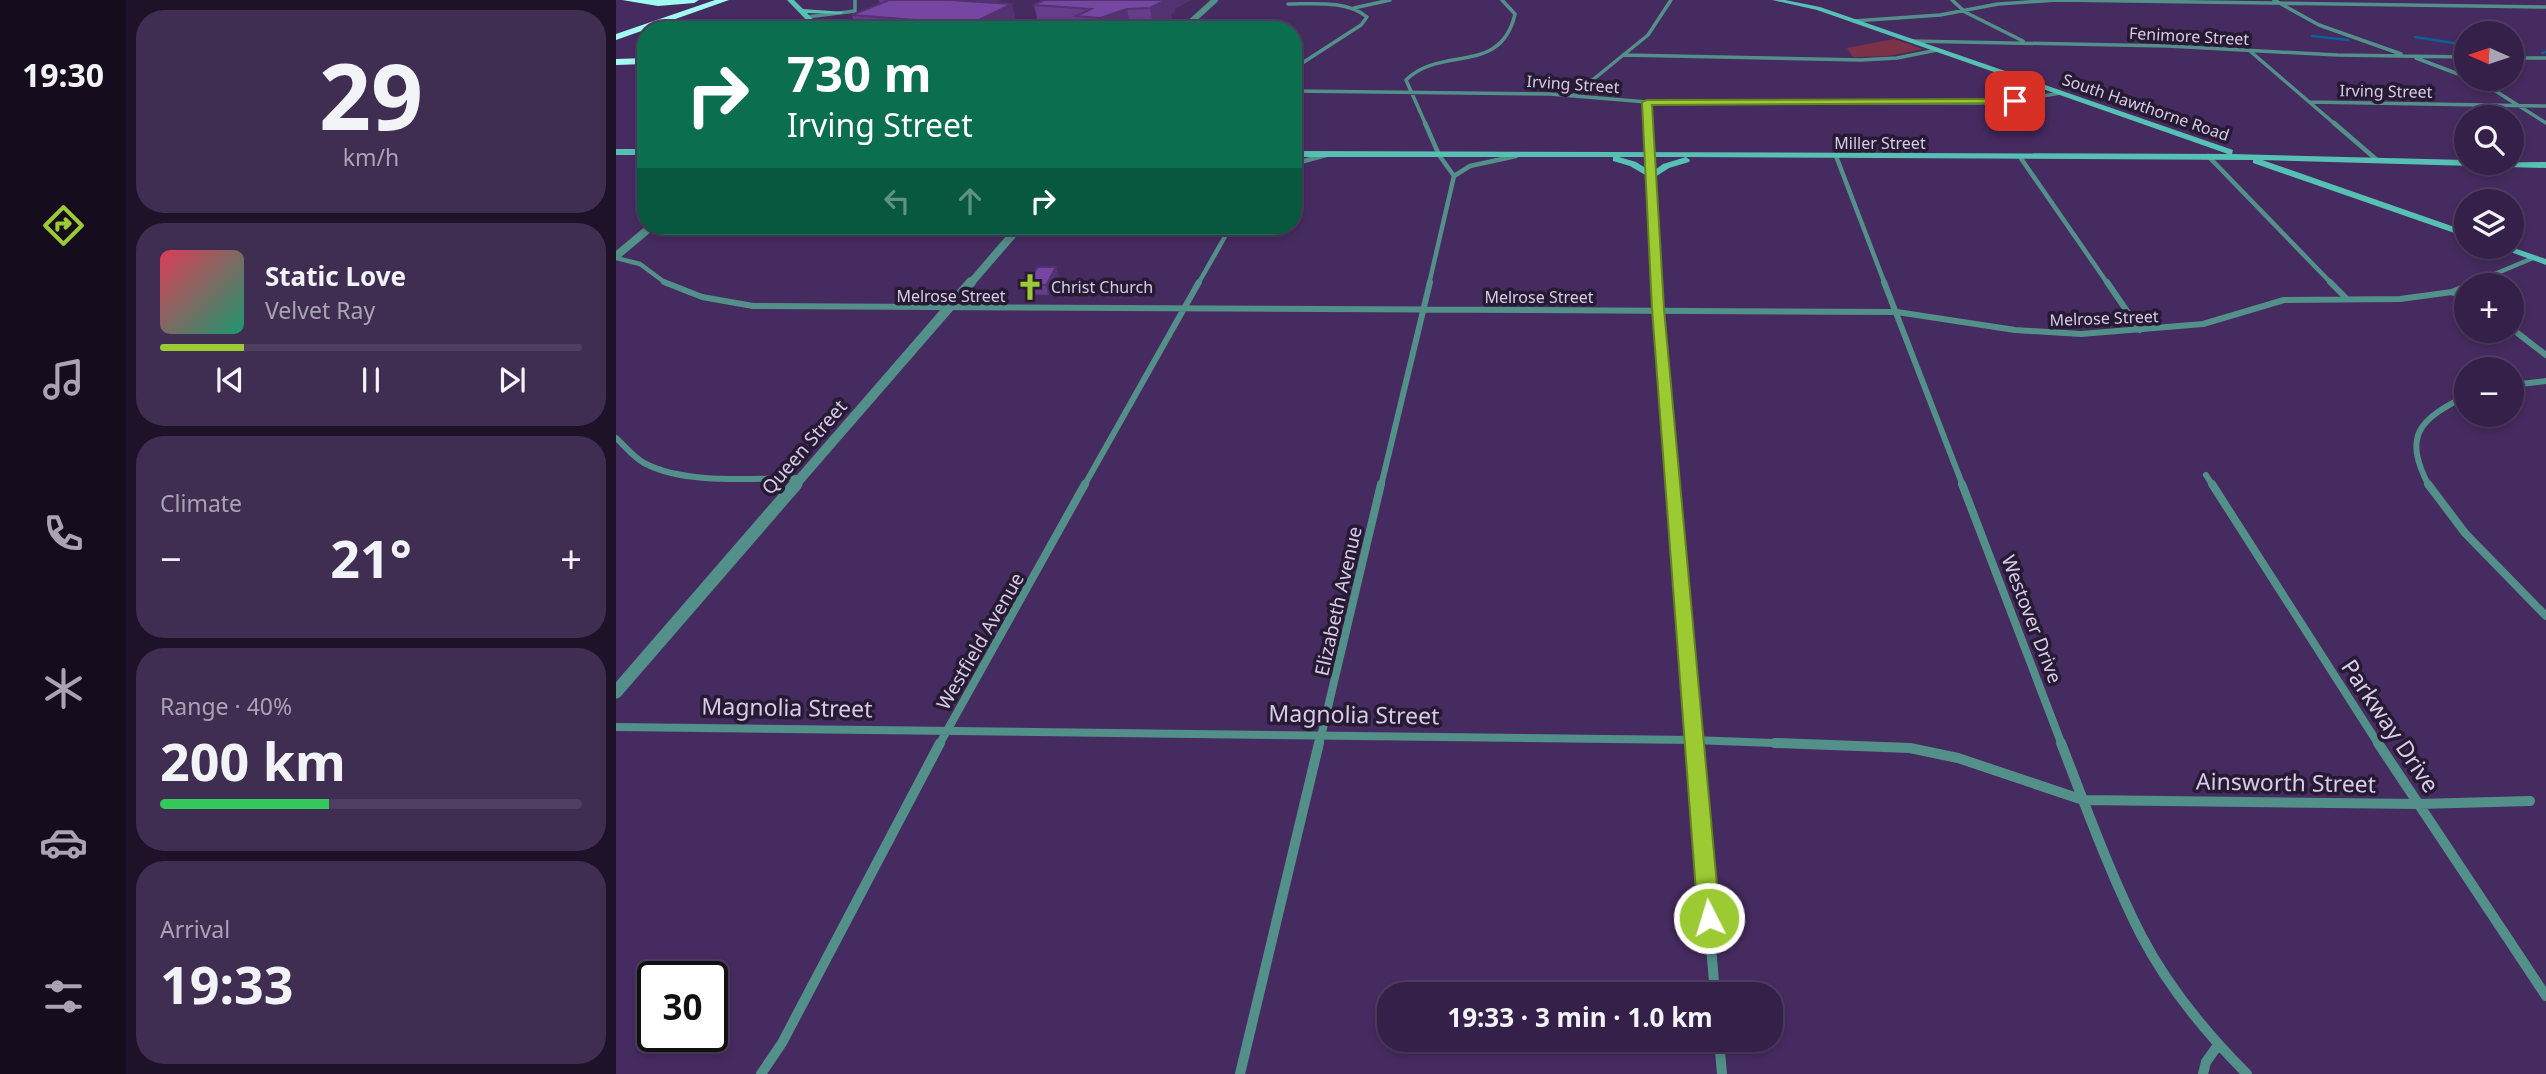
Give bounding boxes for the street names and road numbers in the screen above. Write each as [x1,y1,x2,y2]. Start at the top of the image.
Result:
street label: Fenimore Street [2128,22,2250,50]
street label: South Hawthorne Road [2060,68,2232,146]
street label: Irving Street [1526,70,1620,98]
street label: Irving Street [2339,79,2433,103]
street label: Miller Street [1834,132,1926,154]
street label: Melrose Street [896,285,1006,307]
street label: Melrose Street [1484,286,1594,308]
street label: Melrose Street [2049,305,2159,331]
street label: Queen Street [756,394,853,500]
street label: Elizabeth Avenue [1308,524,1368,678]
street label: Westover Drive [1996,551,2068,687]
street label: Westfield Avenue [930,568,1030,714]
street label: Parkway Drive [2334,653,2447,798]
street label: Magnolia Street [701,690,873,724]
street label: Magnolia Street [1268,697,1440,731]
street label: Ainsworth Street [2196,764,2376,800]

